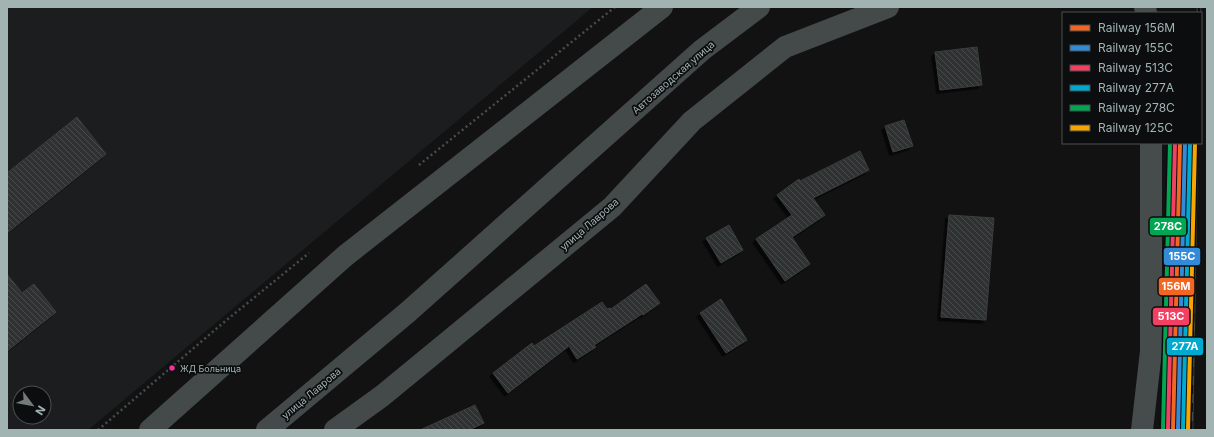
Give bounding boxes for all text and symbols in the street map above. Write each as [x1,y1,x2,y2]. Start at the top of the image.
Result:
legend [1062,12,1202,144]
text: Railway 156М [1098,20,1175,35]
street label: Автозаводская улица [629,38,717,116]
text: Railway 155С [1098,40,1173,55]
text: Railway 513С [1098,60,1173,75]
text: Railway 277А [1098,80,1174,95]
text: Railway 278С [1098,100,1175,115]
text: Railway 125С [1098,120,1173,135]
street label: улица Лаврова [557,195,621,253]
line badge: 278С [1149,217,1187,236]
text: 278С [1154,219,1182,233]
line badge: 155С [1163,247,1201,266]
text: 155С [1169,249,1195,263]
line badge: 156М [1158,277,1195,296]
text: 156М [1161,279,1191,293]
line badge: 513С [1152,307,1190,326]
text: 513С [1157,309,1185,323]
line badge: 277А [1166,337,1204,356]
text: 277А [1172,339,1198,353]
marker: ЖД Больница [167,363,177,373]
place label: ЖД Больница [180,363,241,374]
street label: улица Лаврова [279,365,343,421]
north arrow [12,385,52,425]
text: N [32,403,49,418]

